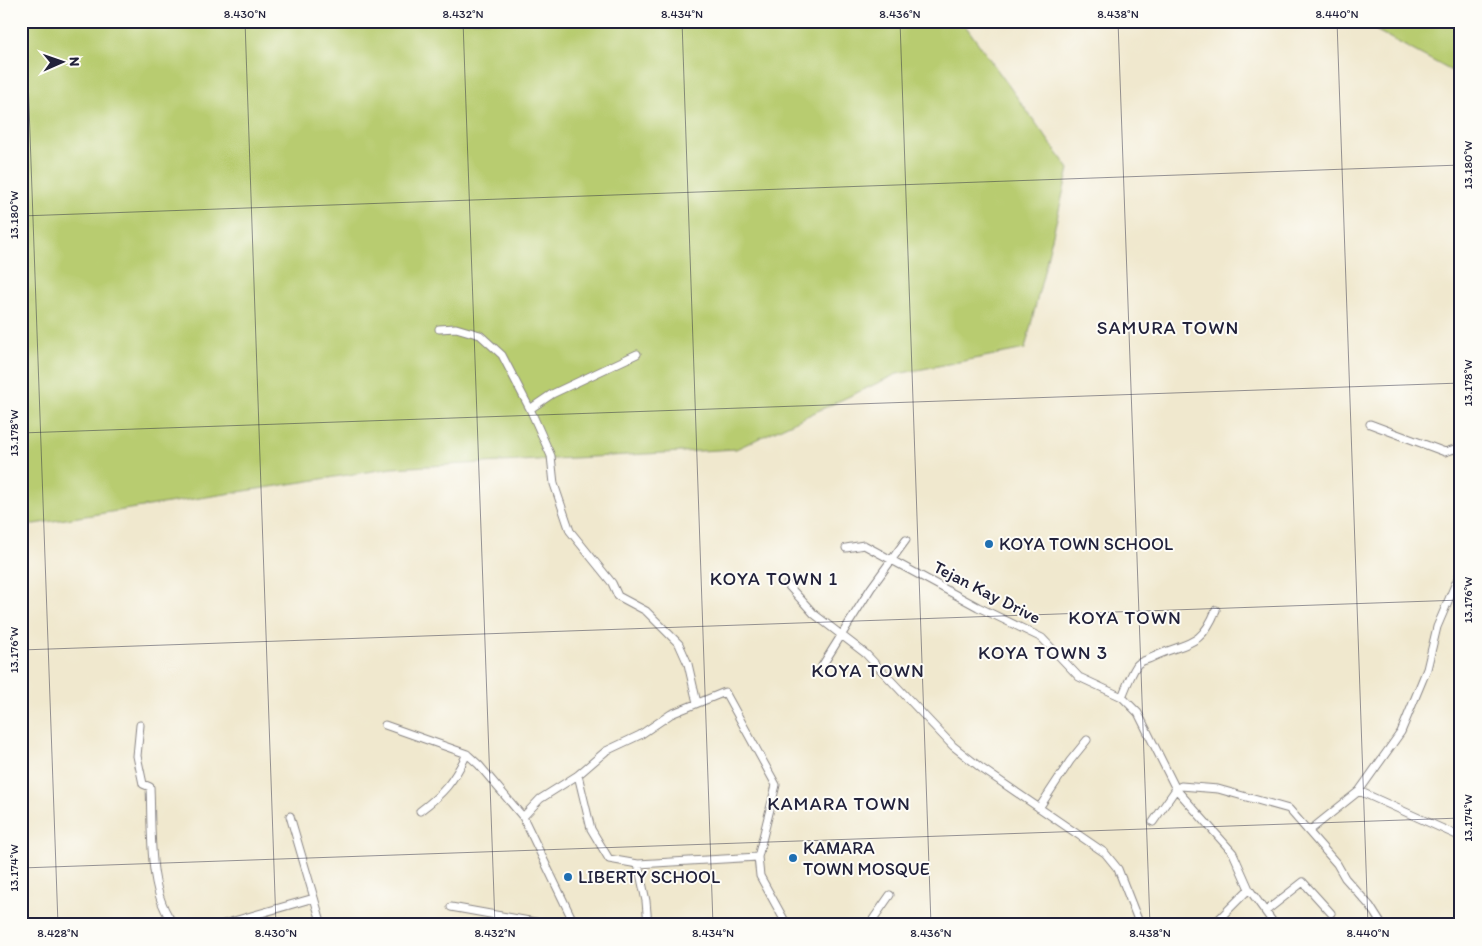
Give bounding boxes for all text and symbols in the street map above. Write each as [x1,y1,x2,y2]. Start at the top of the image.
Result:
text: 8.430°N [224,7,266,21]
text: 8.432°N [442,7,484,21]
text: 8.434°N [661,7,703,21]
text: 8.436°N [879,7,921,21]
text: 8.438°N [1097,7,1139,21]
text: 8.440°N [1316,7,1358,21]
north arrow [38,38,88,88]
text: N [66,57,83,67]
text: 13.180°W [1461,141,1475,189]
text: 13.180°W [7,191,21,239]
district label: SAMURA TOWN [1097,316,1239,339]
text: 13.178°W [1461,360,1475,406]
text: 13.178°W [7,410,21,456]
place label: KOYA TOWN SCHOOL [999,533,1173,555]
marker: KOYA TOWN SCHOOL [983,538,995,550]
street label: Tejan Kay Drive [930,556,1044,628]
district label: KOYA TOWN 1 [710,567,838,590]
text: 13.176°W [1461,577,1475,623]
district label: KOYA TOWN [1068,606,1182,629]
text: 13.176°W [7,627,21,673]
district label: KOYA TOWN 3 [978,641,1108,664]
district label: KOYA TOWN [811,659,925,682]
district label: KAMARA TOWN [767,792,911,815]
text: 13.174°W [1461,794,1475,842]
place label: KAMARA TOWN MOSQUE [803,837,930,880]
text: 13.174°W [7,844,21,892]
marker: KAMARA TOWN MOSQUE [787,852,799,864]
place label: LIBERTY SCHOOL [578,866,720,888]
marker: LIBERTY SCHOOL [562,871,574,883]
text: 8.428°N [37,926,79,940]
text: 8.430°N [255,926,297,940]
text: 8.432°N [474,926,516,940]
text: 8.434°N [692,926,734,940]
text: 8.436°N [910,926,952,940]
text: 8.438°N [1129,926,1171,940]
text: 8.440°N [1347,926,1389,940]

